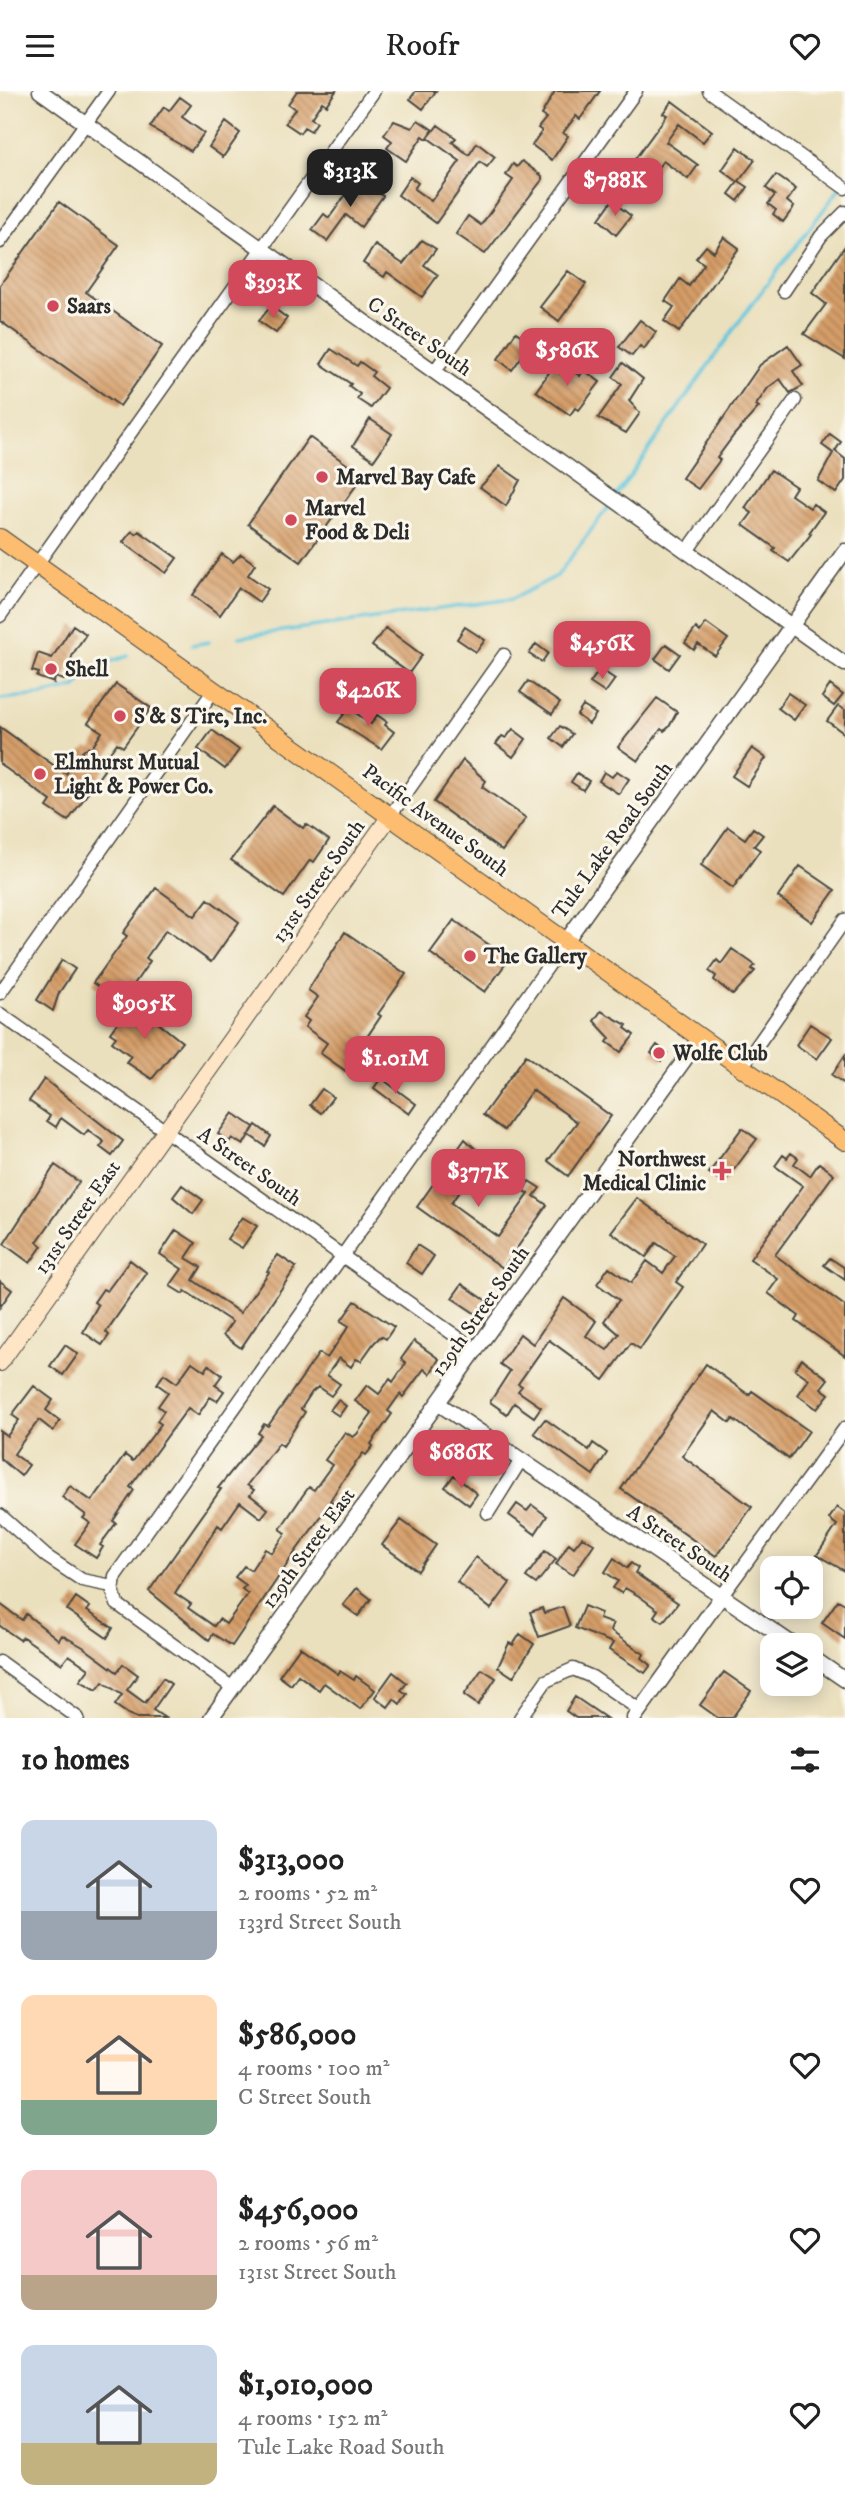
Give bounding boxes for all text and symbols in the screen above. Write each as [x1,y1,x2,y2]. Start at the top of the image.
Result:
text: Roofr [385,26,460,66]
icon: menu [21,27,59,65]
icon: heart [786,27,824,65]
pin: $313K [301,149,399,209]
text: $313K [323,157,377,186]
pin: $788K [566,159,664,218]
text: $788K [583,166,647,195]
pin: $393K [224,261,322,320]
text: $393K [244,268,302,297]
street label: C Street South [362,291,477,382]
place label: Saars [67,294,111,320]
marker: Saars [45,298,61,314]
pin: $586K [518,329,616,388]
text: $586K [535,336,599,365]
place label: Marvel Bay Cafe [336,465,476,491]
marker: Marvel Bay Cafe [314,469,330,485]
place label: Marvel Food & Deli [305,496,410,546]
marker: Marvel Food & Deli [283,512,299,528]
pin: $456K [553,621,651,681]
text: $456K [569,629,635,658]
place label: Shell [65,657,109,683]
marker: Shell [43,661,59,677]
pin: $426K [319,669,417,728]
text: $426K [335,676,401,705]
place label: S & S Tire, Inc. [134,704,267,730]
marker: S & S Tire, Inc. [112,708,128,724]
place label: Elmhurst Mutual Light & Power Co. [54,750,213,800]
street label: Tule Lake Road South [547,757,679,924]
street label: Pacific Avenue South [357,759,514,883]
marker: Elmhurst Mutual Light & Power Co. [32,766,48,782]
street label: 131st Street South [267,815,371,948]
place label: The Gallery [483,944,588,970]
marker: The Gallery [462,948,478,964]
pin: $905K [95,981,193,1041]
text: $905K [112,989,176,1018]
pin: $1.01M [338,1037,452,1096]
place label: Wolfe Club [672,1041,768,1067]
text: $1.01M [361,1044,429,1073]
marker: Wolfe Club [651,1045,667,1061]
street label: A Street South [192,1121,307,1212]
place label: Northwest Medical Clinic [583,1147,706,1197]
pin: $377K [429,1149,527,1209]
street label: 131st Street East [29,1155,127,1280]
text: $377K [447,1157,509,1186]
marker: Northwest Medical Clinic [712,1161,732,1181]
street label: 129th Street South [426,1241,536,1382]
pin: $686K [412,1431,510,1490]
text: $686K [429,1438,493,1467]
street label: 129th Street East [256,1483,361,1614]
street label: A Street South [622,1499,737,1588]
map controls [760,1556,823,1696]
button: locate [760,1556,823,1619]
button: layers [760,1633,823,1696]
icon: filters [786,1741,824,1779]
text: 10 homes [21,1742,130,1779]
text: $313,000 [238,1842,344,1879]
icon: home [77,1848,161,1932]
icon: heart [786,1871,824,1909]
text: 2 rooms · 52 m² [238,1879,377,1908]
text: 133rd Street South [238,1908,402,1937]
text: $586,000 [238,2017,356,2054]
icon: home [77,2023,161,2107]
icon: heart [786,2046,824,2084]
text: 4 rooms · 100 m² [238,2054,390,2083]
text: C Street South [238,2083,371,2112]
text: $456,000 [238,2192,358,2229]
icon: home [77,2198,161,2282]
icon: heart [786,2221,824,2259]
text: 2 rooms · 56 m² [238,2229,378,2258]
text: 131st Street South [238,2258,397,2287]
text: $1,010,000 [238,2367,373,2404]
icon: home [77,2373,161,2457]
icon: heart [786,2396,824,2434]
text: 4 rooms · 152 m² [238,2404,387,2433]
text: Tule Lake Road South [238,2433,444,2462]

